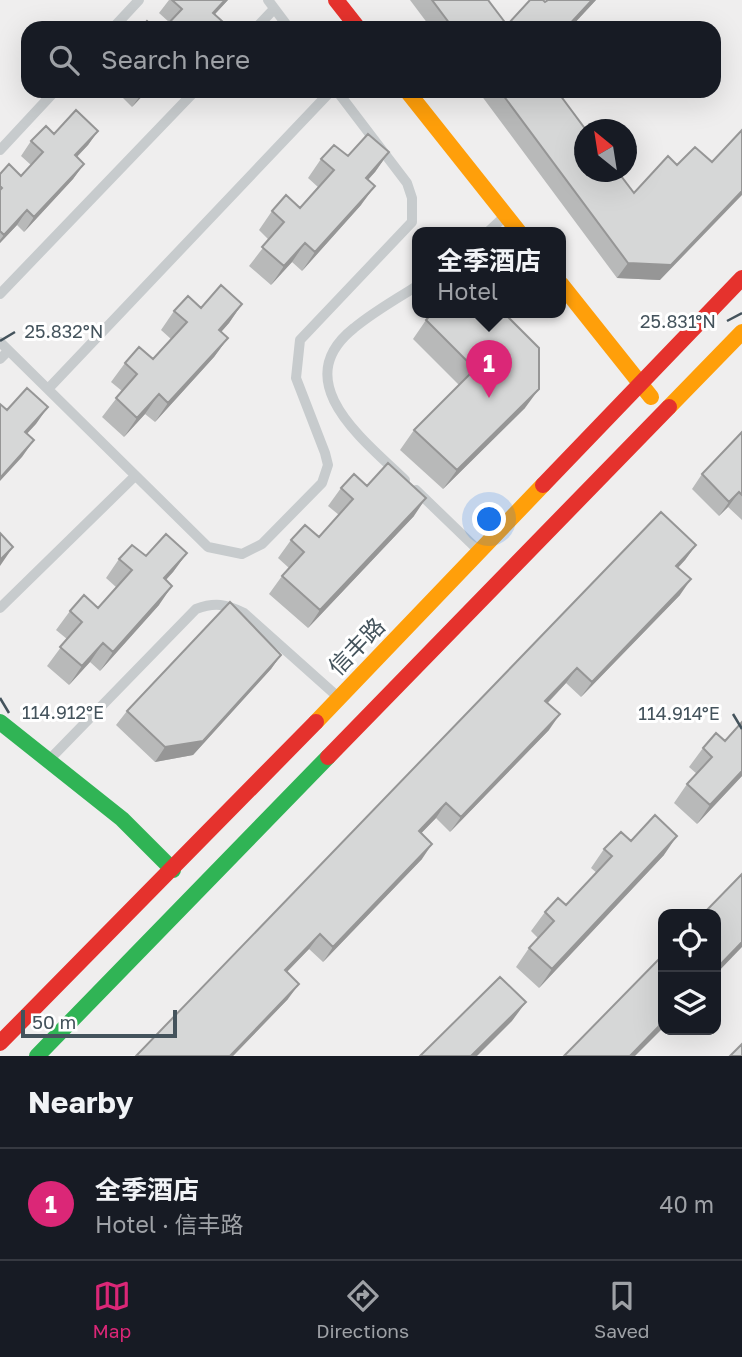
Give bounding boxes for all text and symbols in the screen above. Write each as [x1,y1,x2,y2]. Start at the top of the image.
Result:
search box [21,21,721,98]
icon: search [45,41,83,79]
text: Search here [101,44,250,75]
north arrow [574,119,637,182]
popup [412,227,566,318]
text: 全季酒店 [437,245,541,276]
text: Hotel [437,277,498,305]
text: 25.831°N [640,310,716,332]
text: 25.832°N [25,320,103,342]
pin: 1 [466,340,512,398]
your location [472,502,506,536]
street label: 信丰路 [322,611,390,681]
text: 114.912°E [22,701,104,723]
text: 114.914°E [638,702,720,724]
map controls [658,909,721,1035]
button: locate [658,909,721,972]
button: layers [658,972,721,1035]
scale bar [21,1007,177,1039]
text: 50 m [32,1010,76,1033]
text: Nearby [28,1084,133,1120]
text: 全季酒店 [95,1174,199,1205]
text: 1 [45,1190,57,1218]
text: 40 m [660,1190,714,1218]
text: Hotel · 信丰路 [95,1210,244,1238]
tab: Map [92,1277,131,1342]
tab: Directions [316,1277,409,1342]
tab: Saved [594,1277,650,1342]

